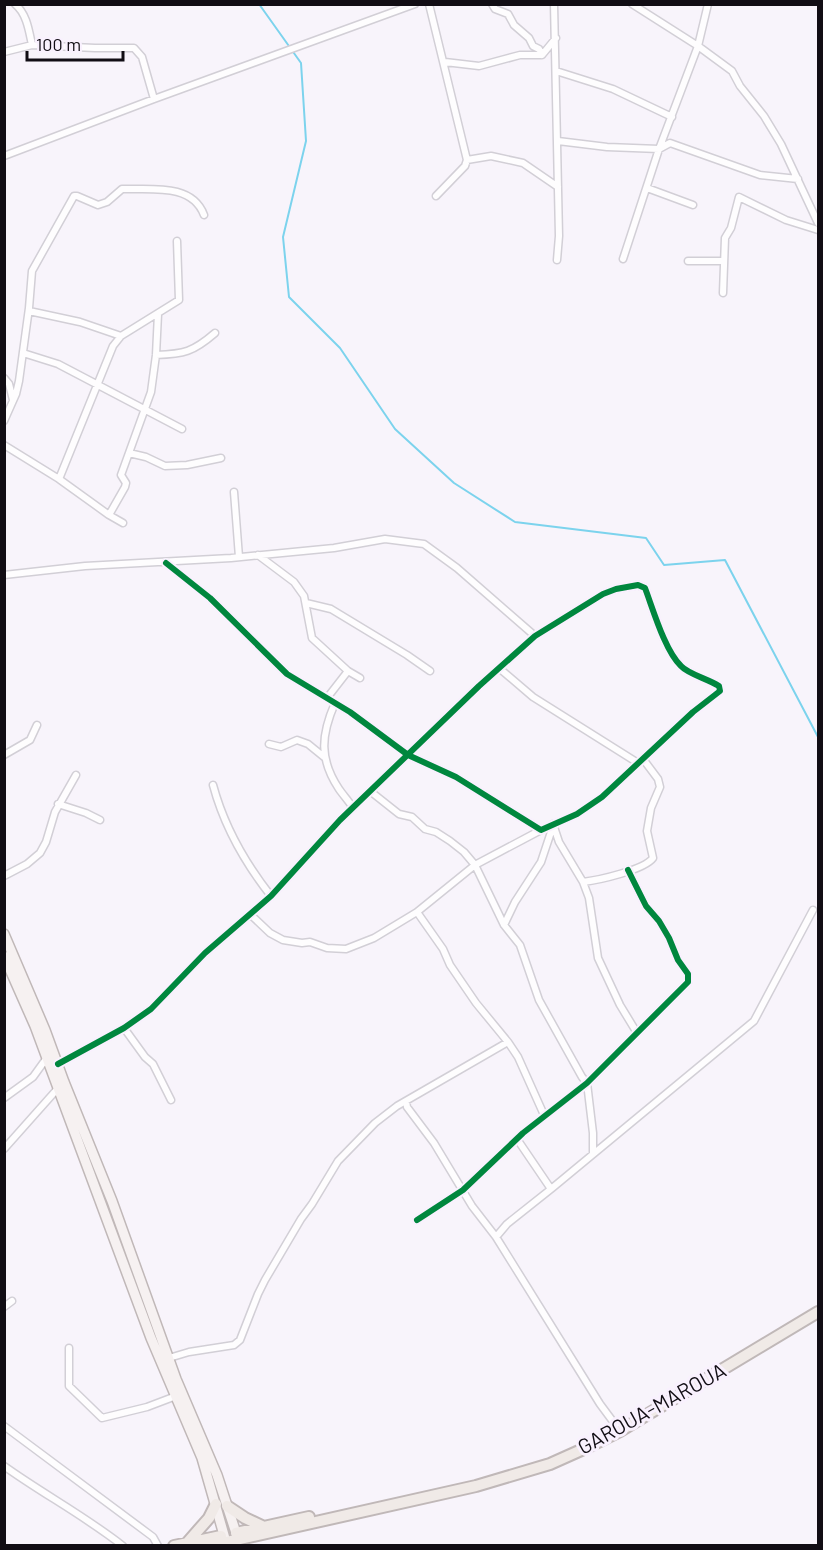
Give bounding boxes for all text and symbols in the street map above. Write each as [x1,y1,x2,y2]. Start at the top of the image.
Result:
scale bar [27,24,123,62]
text: 100 m [36,33,81,55]
street label: GAROUA-MAROUA [573,1357,730,1459]

